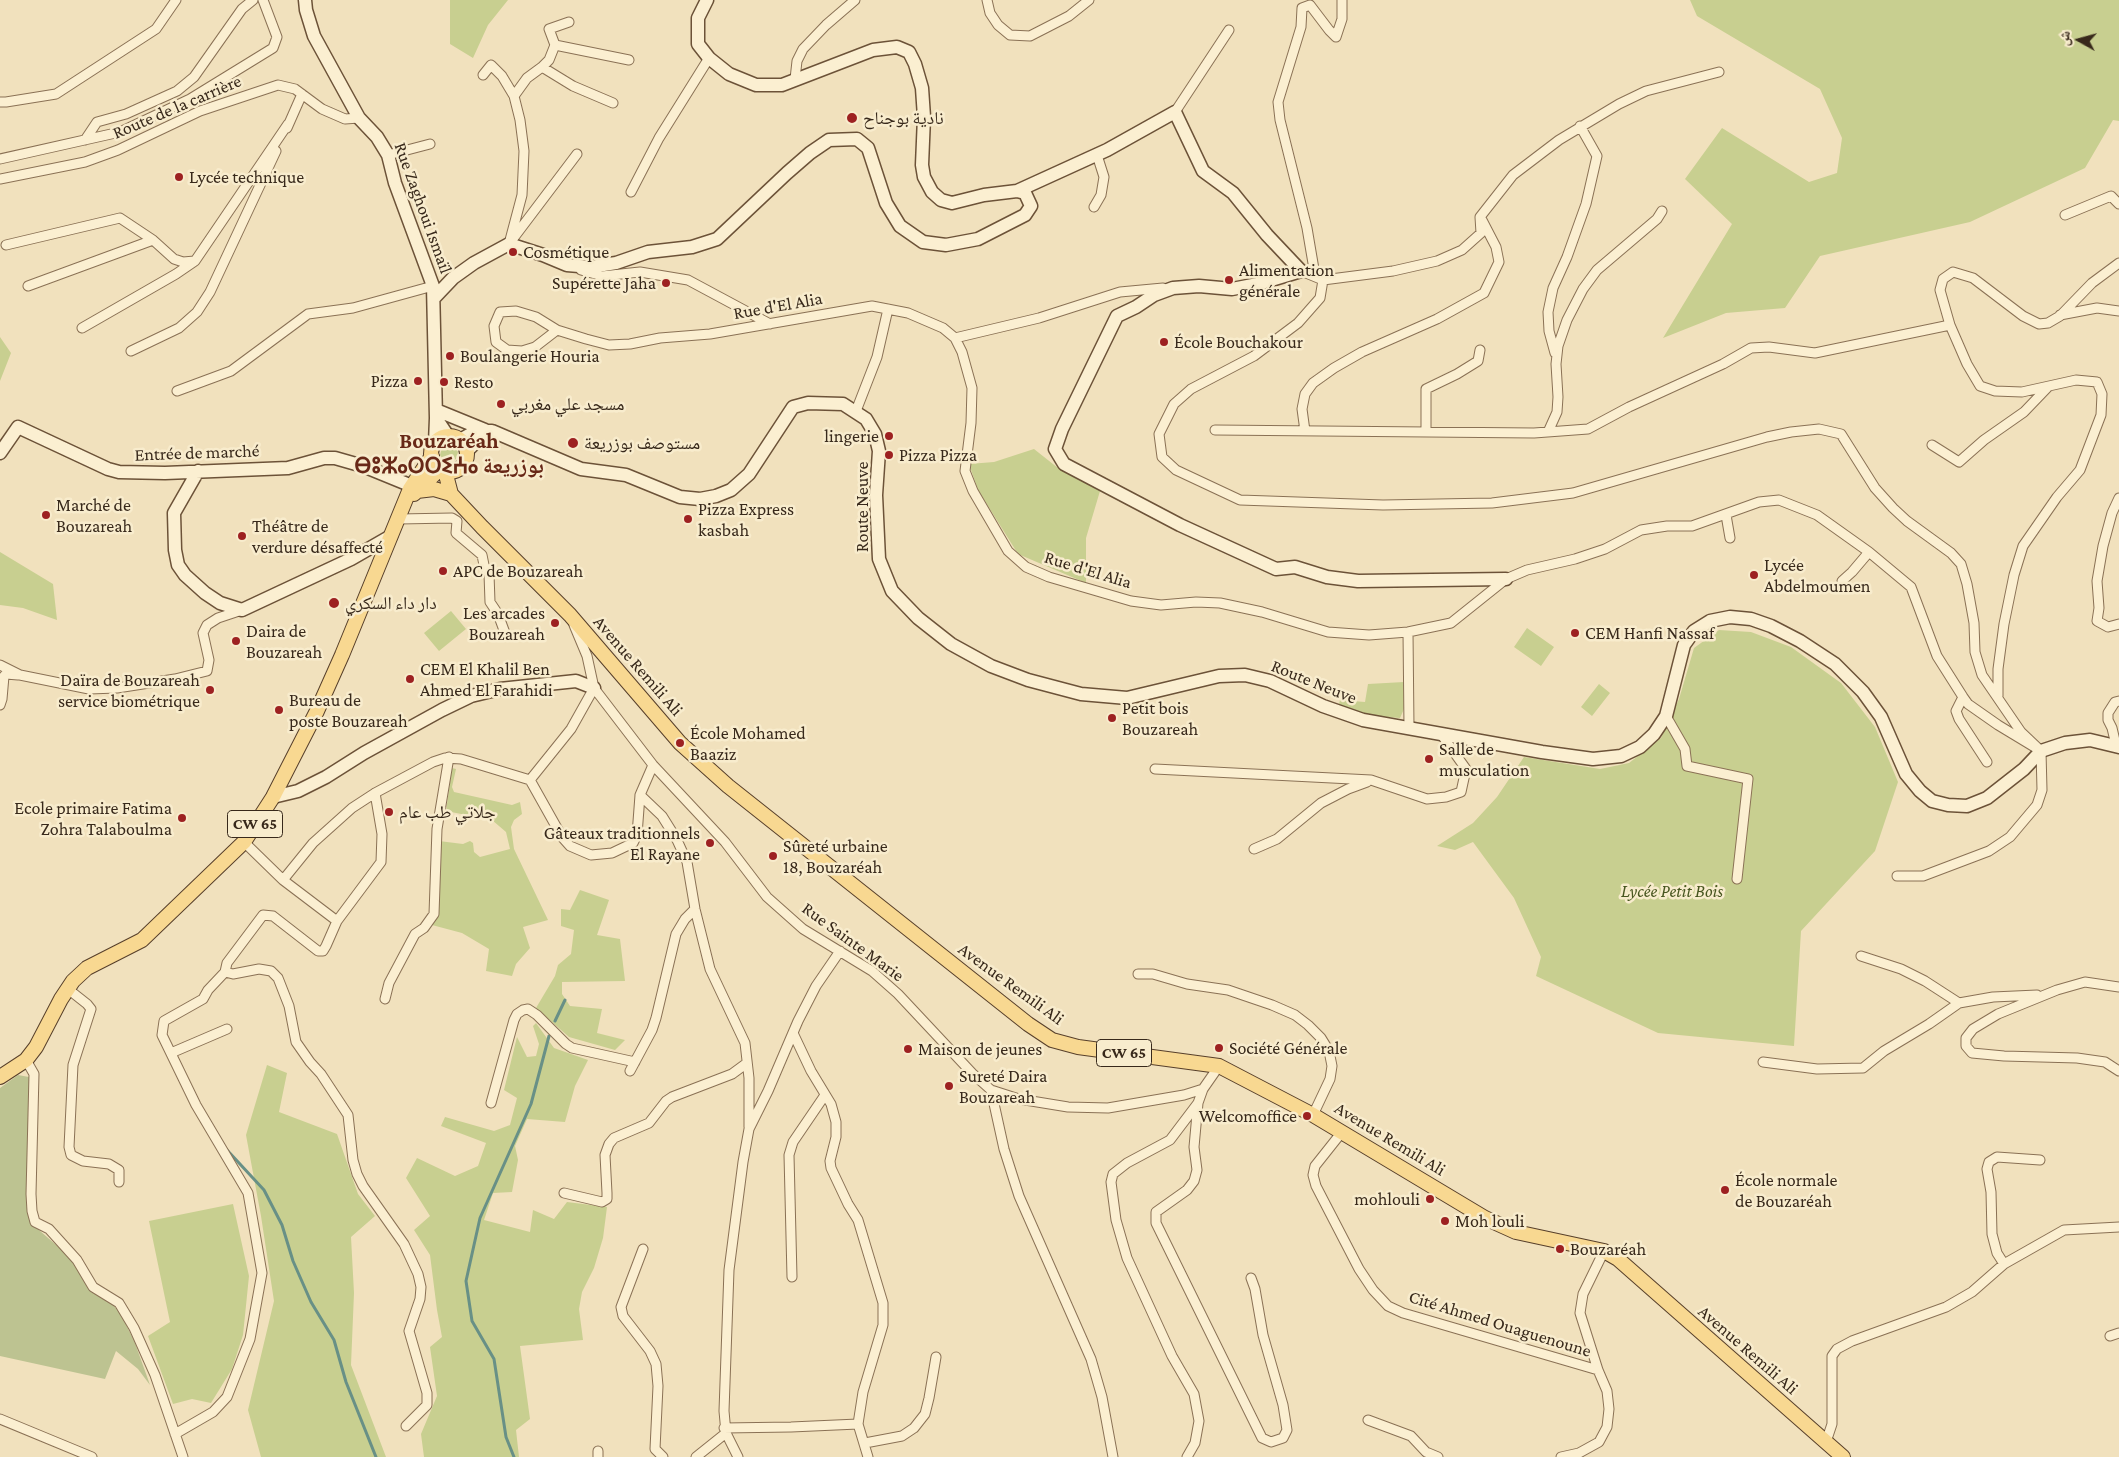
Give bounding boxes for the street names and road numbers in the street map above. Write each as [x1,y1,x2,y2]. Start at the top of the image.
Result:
street label: Route de la carrière [109,70,245,144]
street label: Rue Zaghoui Ismaïl [389,139,457,277]
street label: Rue d'El Alia [732,288,824,324]
street label: Entrée de marché [134,440,260,466]
street label: Route Neuve [851,462,873,552]
street label: Rue d'El Alia [1042,547,1134,593]
street label: Avenue Remili Ali [589,611,687,721]
street label: Route Neuve [1268,655,1360,709]
road number: CW 65 [228,811,282,838]
street label: Rue Sainte Marie [798,898,908,986]
street label: Avenue Remili Ali [954,938,1068,1030]
road number: CW 65 [1096,1040,1152,1066]
street label: Avenue Remili Ali [1331,1097,1449,1181]
street label: Cité Ahmed Ouaguenoune [1406,1286,1594,1362]
street label: Avenue Remili Ali [1693,1301,1803,1399]

